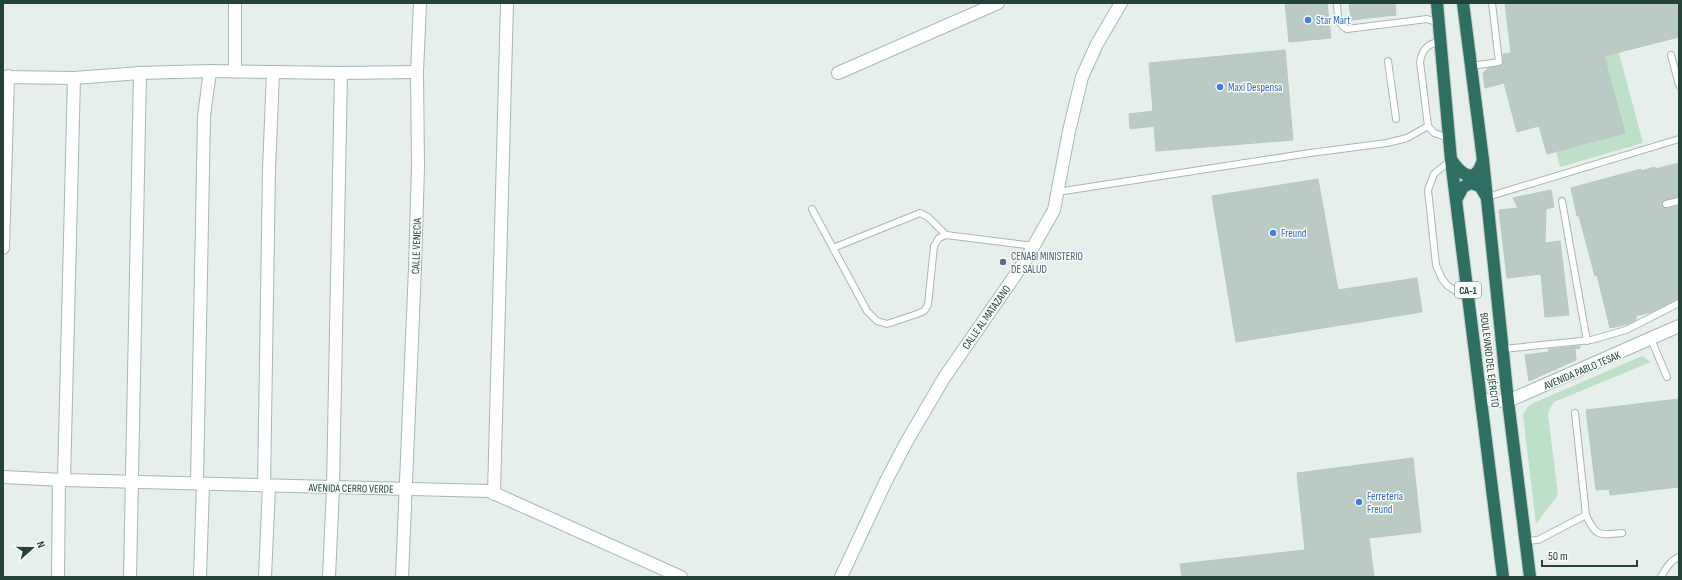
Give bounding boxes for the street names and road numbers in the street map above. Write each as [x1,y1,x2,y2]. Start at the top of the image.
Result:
street label: CALLE VENECIA [409,217,424,274]
road number: CA-1 [1455,282,1481,298]
street label: CALLE AL MATAZANO [960,283,1013,352]
street label: BOULEVARD DEL EJÉRCITO [1477,312,1502,408]
street label: AVENIDA PABLO TESAK [1541,348,1622,393]
street label: AVENIDA CERRO VERDE [307,481,394,496]

